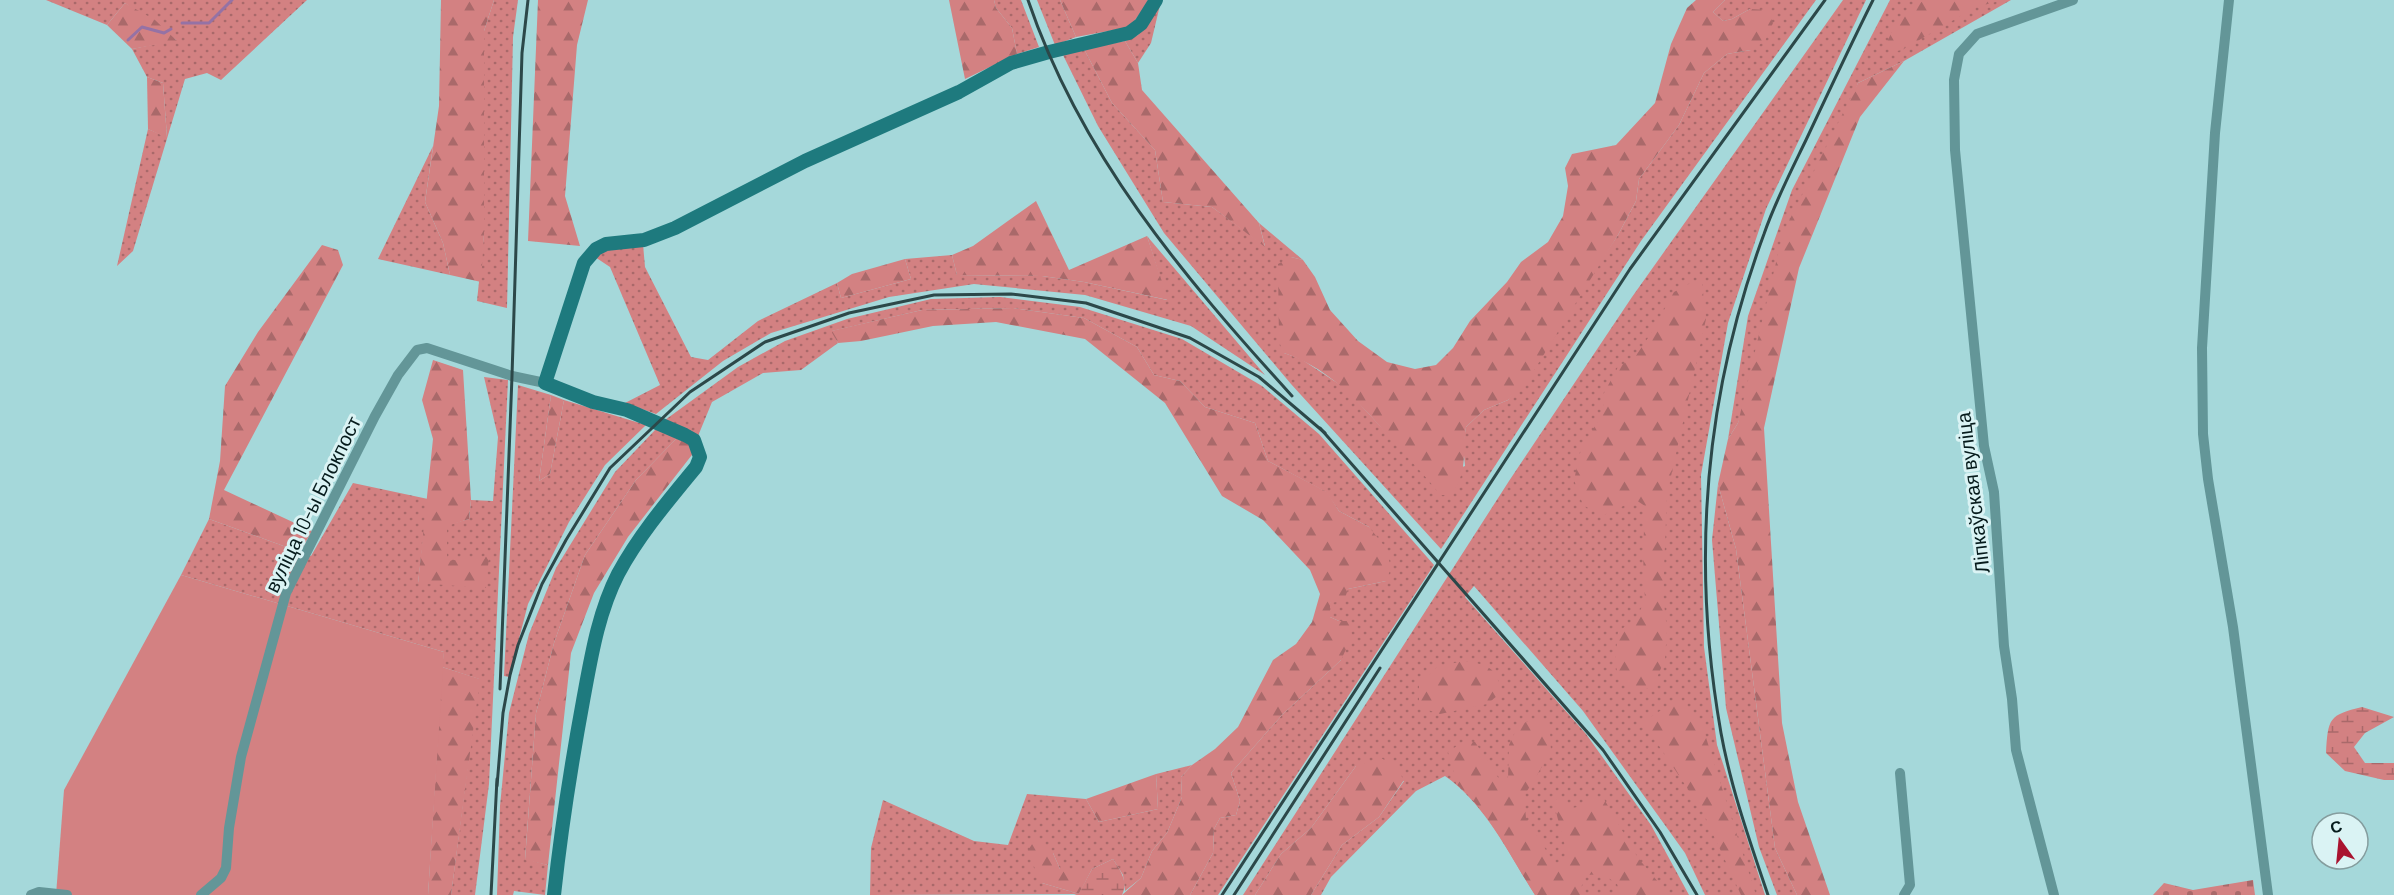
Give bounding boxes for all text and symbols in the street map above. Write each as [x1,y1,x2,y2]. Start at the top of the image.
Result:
street label: Ліпкаўская вуліца [1950,410,1994,575]
street label: вуліца 10-ы Блокпост [259,412,365,596]
north arrow [2310,811,2370,871]
text: С [2328,815,2344,837]

